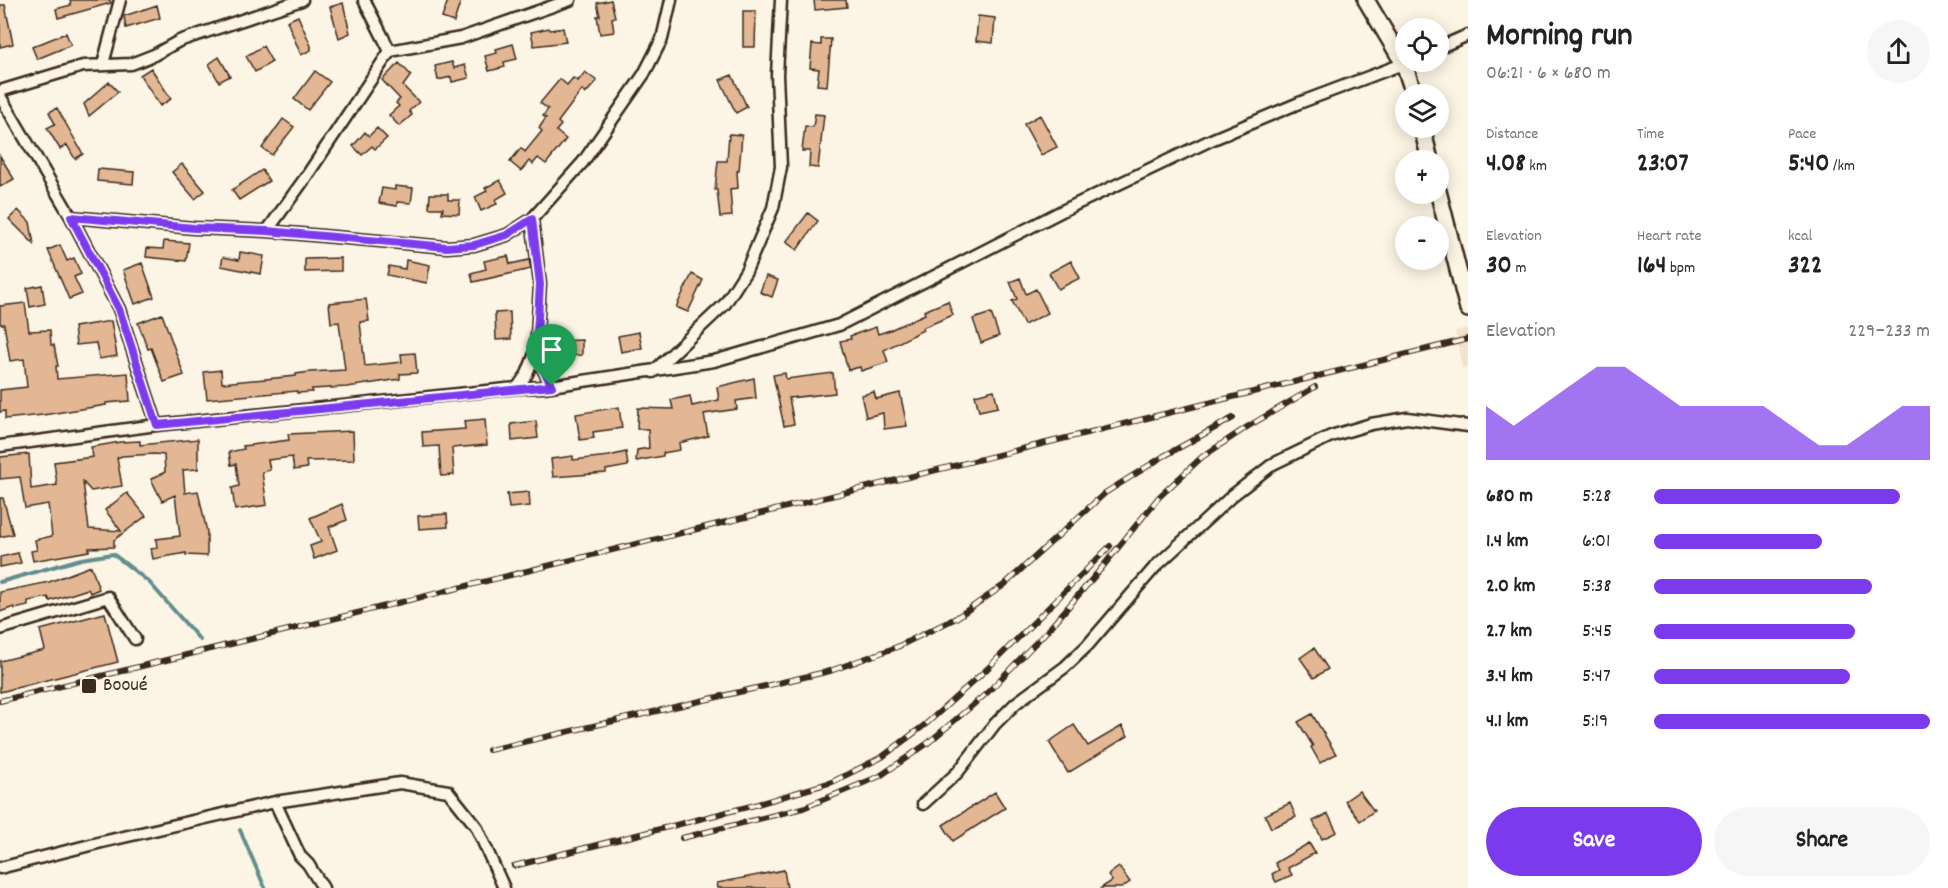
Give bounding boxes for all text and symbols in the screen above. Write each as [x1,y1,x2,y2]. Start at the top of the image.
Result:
text: Morning run [1486,14,1633,61]
map controls [1395,18,1449,270]
button: locate [1395,18,1449,72]
button: share [1867,20,1930,83]
text: 06:21 · 6 × 680 m [1486,60,1611,88]
button: layers [1395,84,1449,138]
text: Distance [1486,123,1538,146]
text: Time [1637,123,1664,146]
text: Pace [1788,123,1816,146]
text: 4.08 [1486,146,1526,183]
text: 23:07 [1637,146,1688,183]
text: 5:40 [1788,146,1829,183]
button: + [1395,150,1449,204]
text: km [1526,155,1547,178]
text: /km [1829,155,1855,178]
button: − [1395,216,1449,270]
text: Elevation [1486,225,1542,248]
text: Heart rate [1637,225,1702,248]
text: kcal [1788,225,1812,248]
text: 30 [1486,248,1512,285]
text: 164 [1637,248,1666,285]
text: 322 [1788,248,1822,285]
text: m [1512,257,1526,280]
text: bpm [1666,257,1695,280]
text: Elevation [1486,318,1556,346]
text: 229–233 m [1849,318,1930,346]
pin [526,324,577,386]
icon: arrive [535,333,568,366]
text: 680 m [1486,483,1533,511]
text: 5:28 [1582,483,1611,511]
text: 1.4 km [1486,528,1529,556]
text: 6:01 [1582,528,1610,556]
text: 2.0 km [1486,573,1535,601]
text: 5:38 [1582,573,1611,601]
text: 2.7 km [1486,618,1532,646]
text: 5:45 [1582,618,1612,646]
text: 3.4 km [1486,663,1533,691]
text: 5:47 [1582,663,1611,691]
place label: Booué [103,672,148,700]
marker: Booué [80,677,98,695]
text: 4.1 km [1486,708,1529,736]
text: 5:19 [1582,708,1608,736]
button: Save [1486,807,1702,876]
button: Share [1714,807,1930,876]

